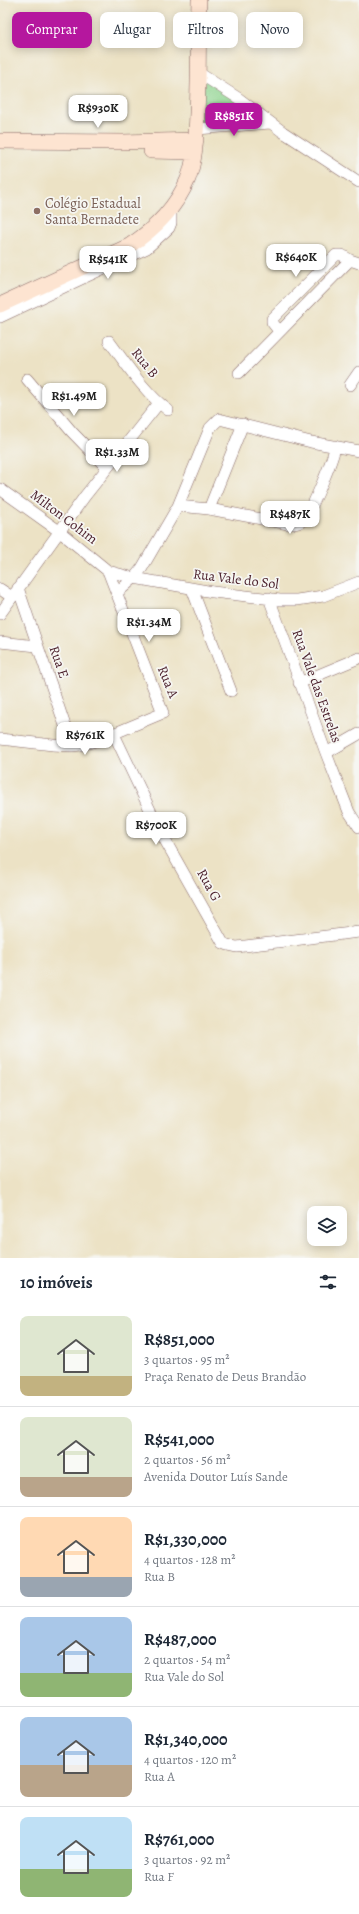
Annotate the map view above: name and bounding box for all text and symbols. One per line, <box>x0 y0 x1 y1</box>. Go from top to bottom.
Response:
chip: Comprar <box>12 12 92 48</box>
chip: Alugar <box>100 12 165 48</box>
chip: Filtros <box>173 12 238 48</box>
chip: Novo <box>246 12 303 48</box>
pin: R$930K <box>65 95 131 129</box>
text: R$930K <box>77 99 119 116</box>
pin: R$851K <box>201 103 267 137</box>
text: R$851K <box>214 107 254 124</box>
place label: Colégio Estadual Santa Bernadete <box>45 194 141 229</box>
marker: Colégio Estadual Santa Bernadete <box>32 206 42 216</box>
pin: R$640K <box>263 244 329 278</box>
pin: R$541K <box>75 246 141 280</box>
text: R$640K <box>275 248 317 265</box>
text: R$541K <box>88 250 128 267</box>
street label: Rua B <box>127 344 163 382</box>
pin: R$1.49M <box>37 383 111 417</box>
text: R$1.49M <box>51 387 97 404</box>
pin: R$1.33M <box>80 439 154 473</box>
text: R$1.33M <box>95 443 139 460</box>
street label: Milton Cohim <box>26 485 102 549</box>
pin: R$487K <box>257 501 323 535</box>
text: R$487K <box>270 505 310 522</box>
street label: Rua Vale do Sol <box>192 564 281 594</box>
pin: R$1.34M <box>112 609 186 643</box>
text: R$1.34M <box>126 613 172 630</box>
street label: Rua Vale das Estrelas <box>288 627 346 745</box>
street label: Rua E <box>45 643 73 681</box>
street label: Rua A <box>153 663 183 702</box>
pin: R$761K <box>52 722 118 756</box>
text: R$761K <box>65 726 105 743</box>
pin: R$700K <box>123 812 189 846</box>
text: R$700K <box>135 816 177 833</box>
street label: Rua G <box>192 865 226 905</box>
map controls <box>307 1206 347 1246</box>
button: layers <box>307 1206 347 1246</box>
text: 10 imóveis <box>20 1271 93 1294</box>
icon: filters <box>317 1271 339 1293</box>
text: R$851,000 <box>144 1328 215 1351</box>
icon: home <box>52 1332 100 1380</box>
text: 3 quartos · 95 m² <box>144 1351 230 1368</box>
text: Praça Renato de Deus Brandão <box>144 1368 306 1385</box>
text: R$541,000 <box>144 1428 214 1451</box>
icon: home <box>52 1433 100 1481</box>
text: 2 quartos · 56 m² <box>144 1451 231 1468</box>
text: Avenida Doutor Luís Sande <box>144 1468 288 1485</box>
text: R$1,330,000 <box>144 1528 227 1551</box>
icon: home <box>52 1533 100 1581</box>
text: 4 quartos · 128 m² <box>144 1551 236 1568</box>
text: Rua B <box>144 1568 175 1585</box>
text: R$487,000 <box>144 1628 216 1651</box>
icon: home <box>52 1633 100 1681</box>
text: 2 quartos · 54 m² <box>144 1651 230 1668</box>
text: Rua Vale do Sol <box>144 1668 224 1685</box>
text: R$1,340,000 <box>144 1728 228 1751</box>
icon: home <box>52 1733 100 1781</box>
text: 4 quartos · 120 m² <box>144 1751 236 1768</box>
text: Rua A <box>144 1768 175 1785</box>
text: R$761,000 <box>144 1828 214 1851</box>
icon: home <box>52 1833 100 1881</box>
text: 3 quartos · 92 m² <box>144 1851 230 1868</box>
text: Rua F <box>144 1868 174 1885</box>

